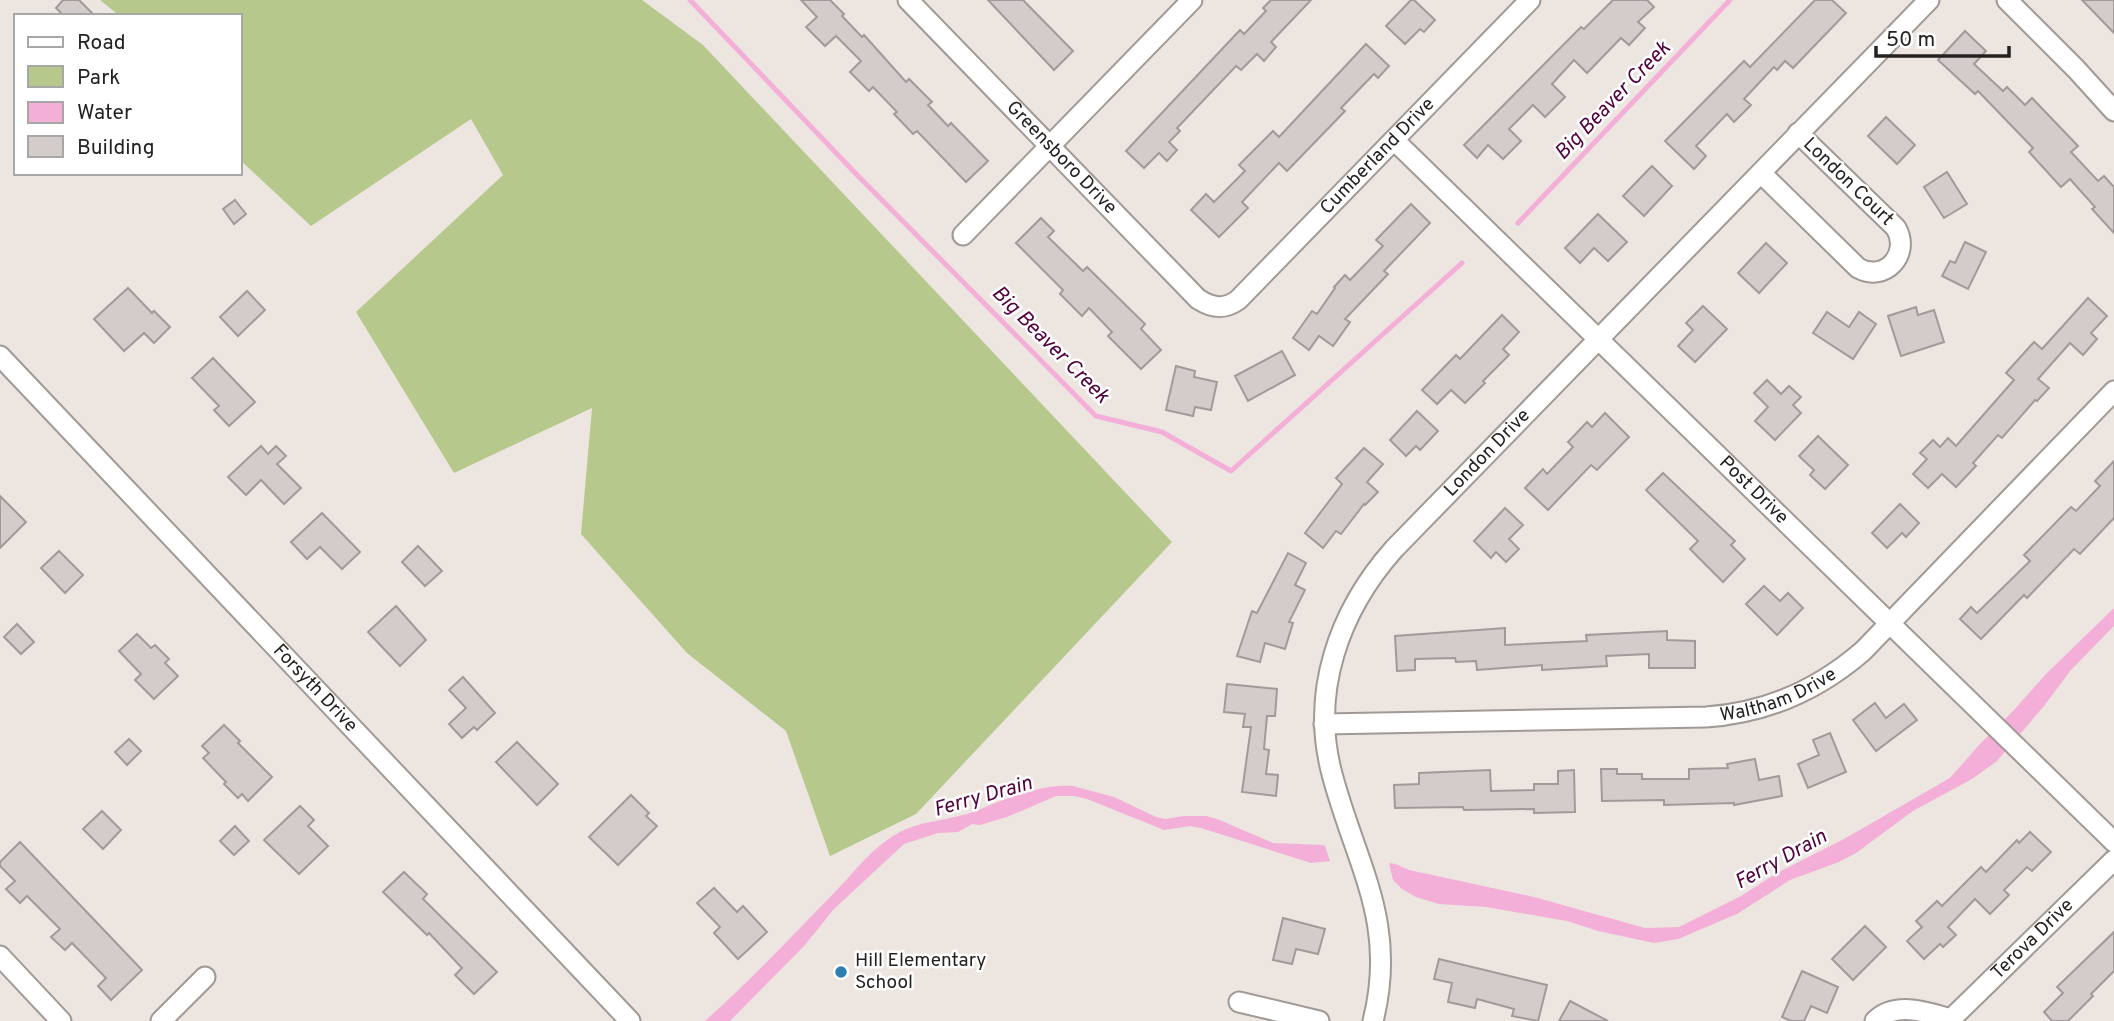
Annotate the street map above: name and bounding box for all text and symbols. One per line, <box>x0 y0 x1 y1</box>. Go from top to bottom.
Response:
legend <box>14 14 242 175</box>
scale bar <box>1876 14 2009 58</box>
text: 50 m <box>1886 27 1935 54</box>
text: Road <box>77 30 126 57</box>
water label: Big Beaver Creek <box>1549 35 1677 166</box>
text: Park <box>77 65 120 92</box>
street label: Cumberland Drive <box>1315 93 1440 220</box>
street label: Greensboro Drive <box>1001 96 1122 220</box>
text: Water <box>77 100 132 127</box>
street label: London Court <box>1798 133 1898 231</box>
text: Building <box>77 135 155 162</box>
water label: Big Beaver Creek <box>985 280 1115 410</box>
street label: London Drive <box>1439 404 1536 502</box>
street label: Post Drive <box>1714 451 1793 530</box>
street label: Forsyth Drive <box>267 639 362 738</box>
street label: Waltham Drive <box>1718 663 1841 728</box>
water label: Ferry Drain <box>931 770 1036 824</box>
water label: Ferry Drain <box>1730 823 1832 896</box>
street label: Terova Drive <box>1986 894 2079 985</box>
place label: Hill Elementary School <box>855 949 986 995</box>
marker: Hill Elementary School <box>833 964 849 980</box>

